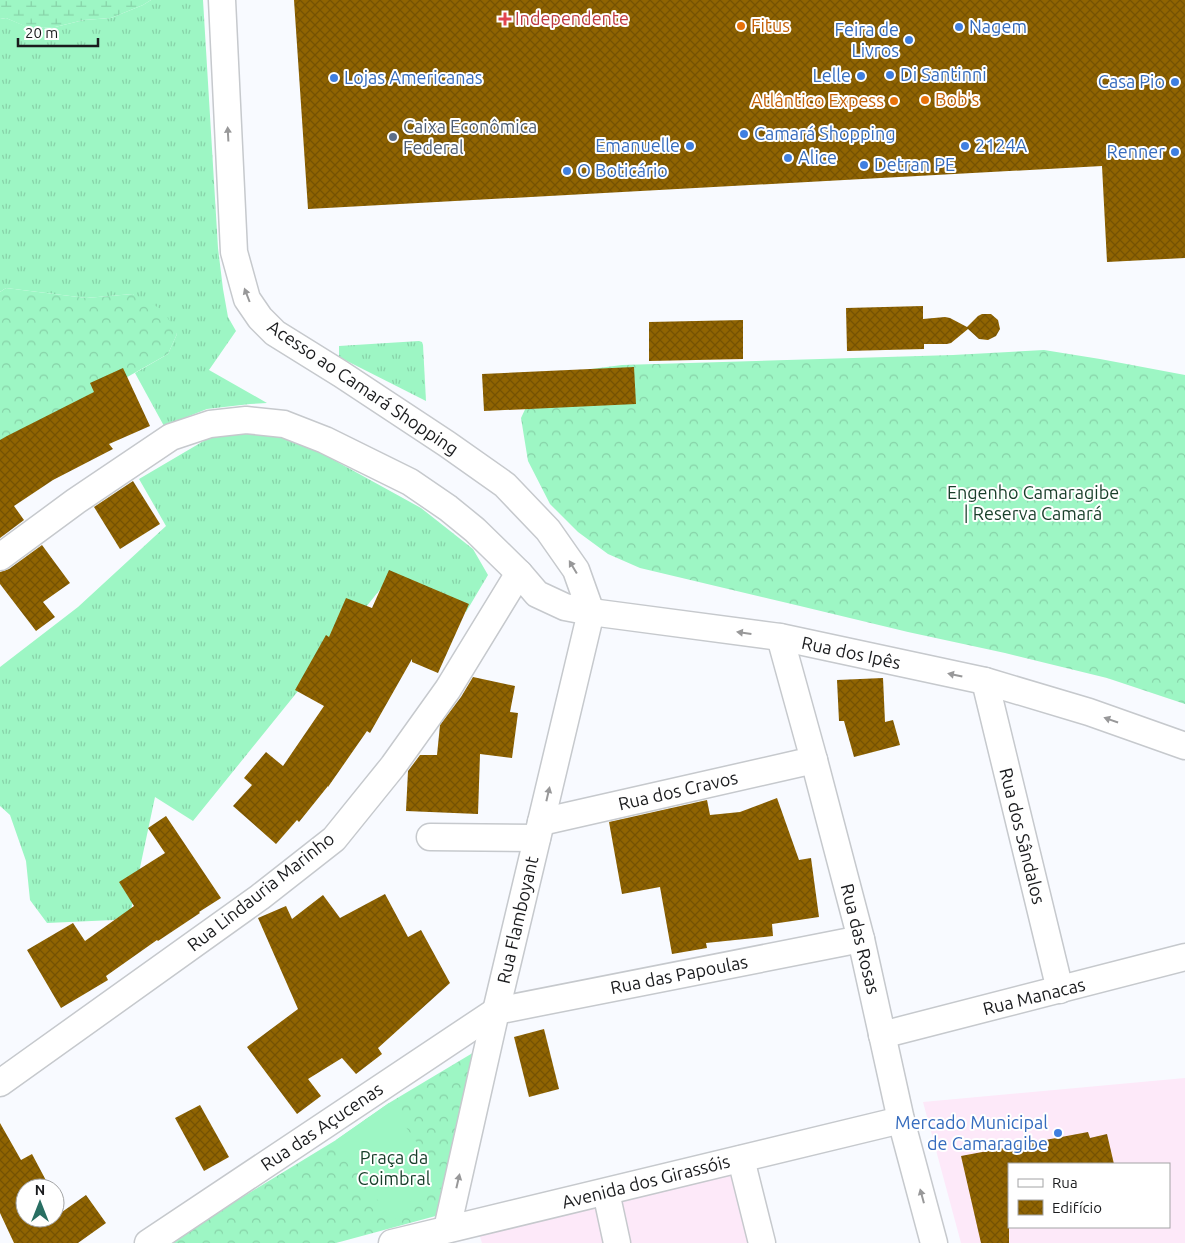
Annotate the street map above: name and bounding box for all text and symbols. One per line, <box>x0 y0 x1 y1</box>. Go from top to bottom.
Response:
place label: Independente <box>515 8 629 28</box>
marker: Independente <box>499 13 511 25</box>
scale bar <box>18 15 98 47</box>
place label: Fitus <box>751 15 790 35</box>
place label: Nagem <box>969 16 1027 36</box>
place label: Feira de Livros <box>835 19 899 60</box>
marker: Fitus <box>735 20 747 32</box>
marker: Nagem <box>953 21 965 33</box>
text: 20 m <box>25 24 58 41</box>
marker: Feira de Livros <box>903 34 915 46</box>
place label: Di Santinni <box>900 64 987 84</box>
place label: Lelle <box>813 65 851 85</box>
place label: Lojas Americanas <box>344 67 483 87</box>
marker: Di Santinni <box>884 69 896 81</box>
marker: Lelle <box>855 70 867 82</box>
place label: Casa Pio <box>1098 71 1165 91</box>
marker: Lojas Americanas <box>328 72 340 84</box>
marker: Casa Pio <box>1169 76 1181 88</box>
place label: Bob's <box>935 89 979 109</box>
place label: Atlântico Expess <box>751 90 884 110</box>
marker: Bob's <box>919 94 931 106</box>
marker: Atlântico Expess <box>888 95 900 107</box>
place label: Caixa Econômica Federal <box>403 116 537 157</box>
place label: Camará Shopping <box>754 123 896 143</box>
one-way arrow <box>224 126 232 142</box>
marker: Camará Shopping <box>738 128 750 140</box>
marker: Caixa Econômica Federal <box>387 131 399 143</box>
place label: Emanuelle <box>595 135 680 155</box>
place label: 2124A <box>975 135 1028 155</box>
marker: Emanuelle <box>684 140 696 152</box>
marker: 2124A <box>959 140 971 152</box>
place label: Renner <box>1107 141 1165 161</box>
marker: Renner <box>1169 146 1181 158</box>
place label: Alice <box>798 147 837 167</box>
marker: Alice <box>782 152 794 164</box>
place label: Detran PE <box>874 154 955 174</box>
marker: Detran PE <box>858 159 870 171</box>
place label: O Boticário <box>577 160 668 180</box>
marker: O Boticário <box>561 165 573 177</box>
one-way arrow <box>243 287 250 302</box>
street label: Acesso ao Camará Shopping <box>264 316 463 459</box>
park label: Engenho Camaragibe | Reserva Camará <box>947 482 1119 523</box>
one-way arrow <box>568 561 577 574</box>
one-way arrow <box>736 628 752 636</box>
street label: Rua dos Ipês <box>800 632 903 672</box>
one-way arrow <box>947 671 962 679</box>
one-way arrow <box>1103 715 1118 723</box>
street label: Rua dos Sândalos <box>996 766 1050 906</box>
street label: Rua dos Cravos <box>616 767 740 813</box>
one-way arrow <box>544 786 552 801</box>
street label: Rua Lindauria Marinho <box>183 828 338 955</box>
street label: Rua Flamboyant <box>493 854 541 985</box>
street label: Rua das Rosas <box>838 881 884 996</box>
street label: Rua das Papoulas <box>608 951 749 997</box>
street label: Rua Manacas <box>981 974 1087 1018</box>
street label: Rua das Açucenas <box>257 1078 386 1174</box>
place label: Mercado Municipal de Camaragibe <box>895 1112 1048 1153</box>
marker: Mercado Municipal de Camaragibe <box>1052 1127 1064 1139</box>
park label: Praça da Coimbral <box>358 1147 431 1188</box>
street label: Avenida dos Girassóis <box>560 1150 732 1212</box>
legend <box>1008 1163 1170 1228</box>
one-way arrow <box>454 1174 462 1189</box>
text: Rua <box>1052 1174 1078 1191</box>
north arrow <box>15 1178 65 1228</box>
text: N <box>35 1182 45 1198</box>
one-way arrow <box>918 1188 926 1203</box>
text: Edifício <box>1052 1199 1102 1216</box>

